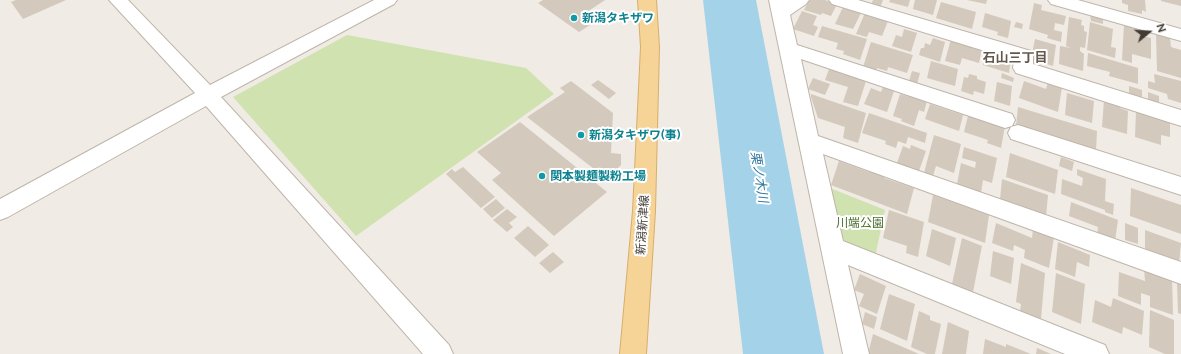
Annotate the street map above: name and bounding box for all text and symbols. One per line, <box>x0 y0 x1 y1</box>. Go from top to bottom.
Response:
place label: 新潟タキザワ <box>582 11 654 25</box>
north arrow <box>1129 12 1169 52</box>
marker: 新潟タキザワ <box>569 13 579 23</box>
text: N <box>1153 22 1168 34</box>
district label: 石山三丁目 <box>983 50 1047 66</box>
place label: 新潟タキザワ(事) <box>589 128 680 142</box>
marker: 新潟タキザワ(事) <box>576 130 586 140</box>
water label: 栗ノ木川 <box>747 150 771 204</box>
place label: 関本製麺製粉工場 <box>550 169 646 183</box>
marker: 関本製麺製粉工場 <box>537 171 547 181</box>
street label: 新潟新津線 <box>634 195 652 255</box>
park label: 川端公園 <box>836 216 884 230</box>

